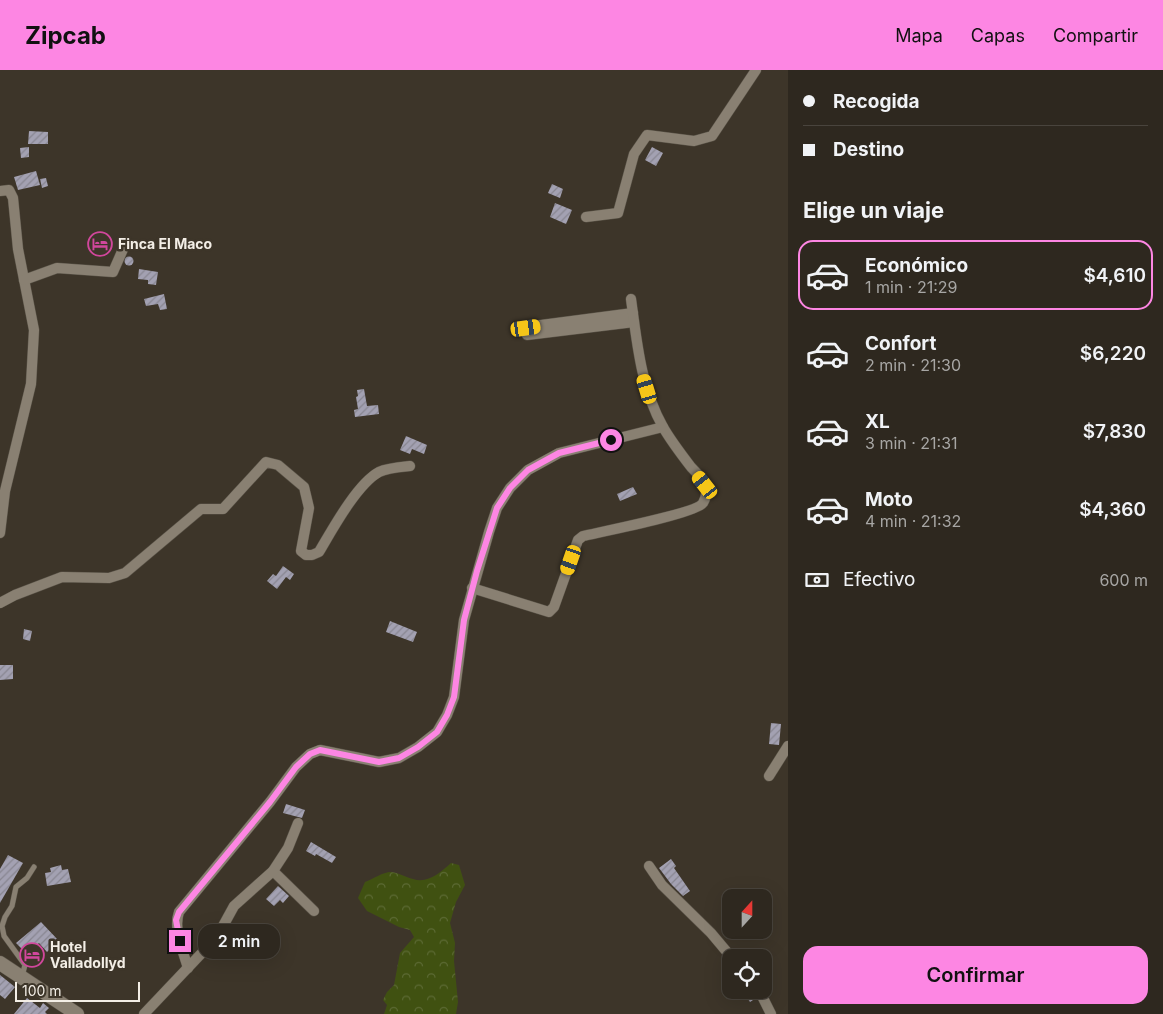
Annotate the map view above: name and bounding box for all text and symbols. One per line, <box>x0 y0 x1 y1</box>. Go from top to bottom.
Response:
text: Zipcab <box>25 21 106 50</box>
text: Mapa <box>895 25 943 46</box>
text: Capas <box>971 25 1025 46</box>
text: Compartir <box>1053 25 1138 46</box>
text: Recogida <box>833 90 920 113</box>
text: Destino <box>833 138 904 161</box>
text: Elige un viaje <box>803 197 944 223</box>
hotel icon: Finca El Maco <box>87 231 113 257</box>
place label: Finca El Maco <box>118 235 213 252</box>
icon: car <box>805 253 850 298</box>
text: Económico <box>865 254 968 277</box>
text: $4,610 <box>1083 264 1146 287</box>
text: 1 min · 21:29 <box>865 277 958 297</box>
car <box>510 318 541 338</box>
icon: car <box>805 331 850 376</box>
text: Confort <box>865 332 936 355</box>
text: $6,220 <box>1080 342 1146 365</box>
text: 2 min · 21:30 <box>865 355 961 375</box>
car <box>635 372 658 406</box>
icon: car <box>805 409 850 454</box>
text: XL <box>865 410 890 433</box>
text: $7,830 <box>1083 420 1146 443</box>
route start <box>600 429 622 451</box>
text: 3 min · 21:31 <box>865 433 958 453</box>
car <box>689 469 720 501</box>
icon: car <box>805 487 850 532</box>
text: Moto <box>865 488 913 511</box>
text: $4,360 <box>1079 498 1146 521</box>
text: 4 min · 21:32 <box>865 511 961 531</box>
car <box>559 543 582 577</box>
icon: cash <box>803 566 831 594</box>
text: Efectivo <box>843 568 915 591</box>
text: 600 m <box>1099 570 1148 590</box>
north arrow <box>722 889 772 939</box>
map controls <box>722 889 772 999</box>
callout: 2 min <box>198 924 280 958</box>
route end <box>169 930 191 952</box>
text: 2 min <box>218 931 260 951</box>
place label: Hotel Valladollyd <box>50 938 126 971</box>
hotel icon: Hotel Valladollyd <box>19 942 45 968</box>
button: Confirmar <box>803 946 1148 1004</box>
button: locate <box>722 949 772 999</box>
scale bar <box>15 979 140 1002</box>
text: 100 m <box>22 982 62 999</box>

